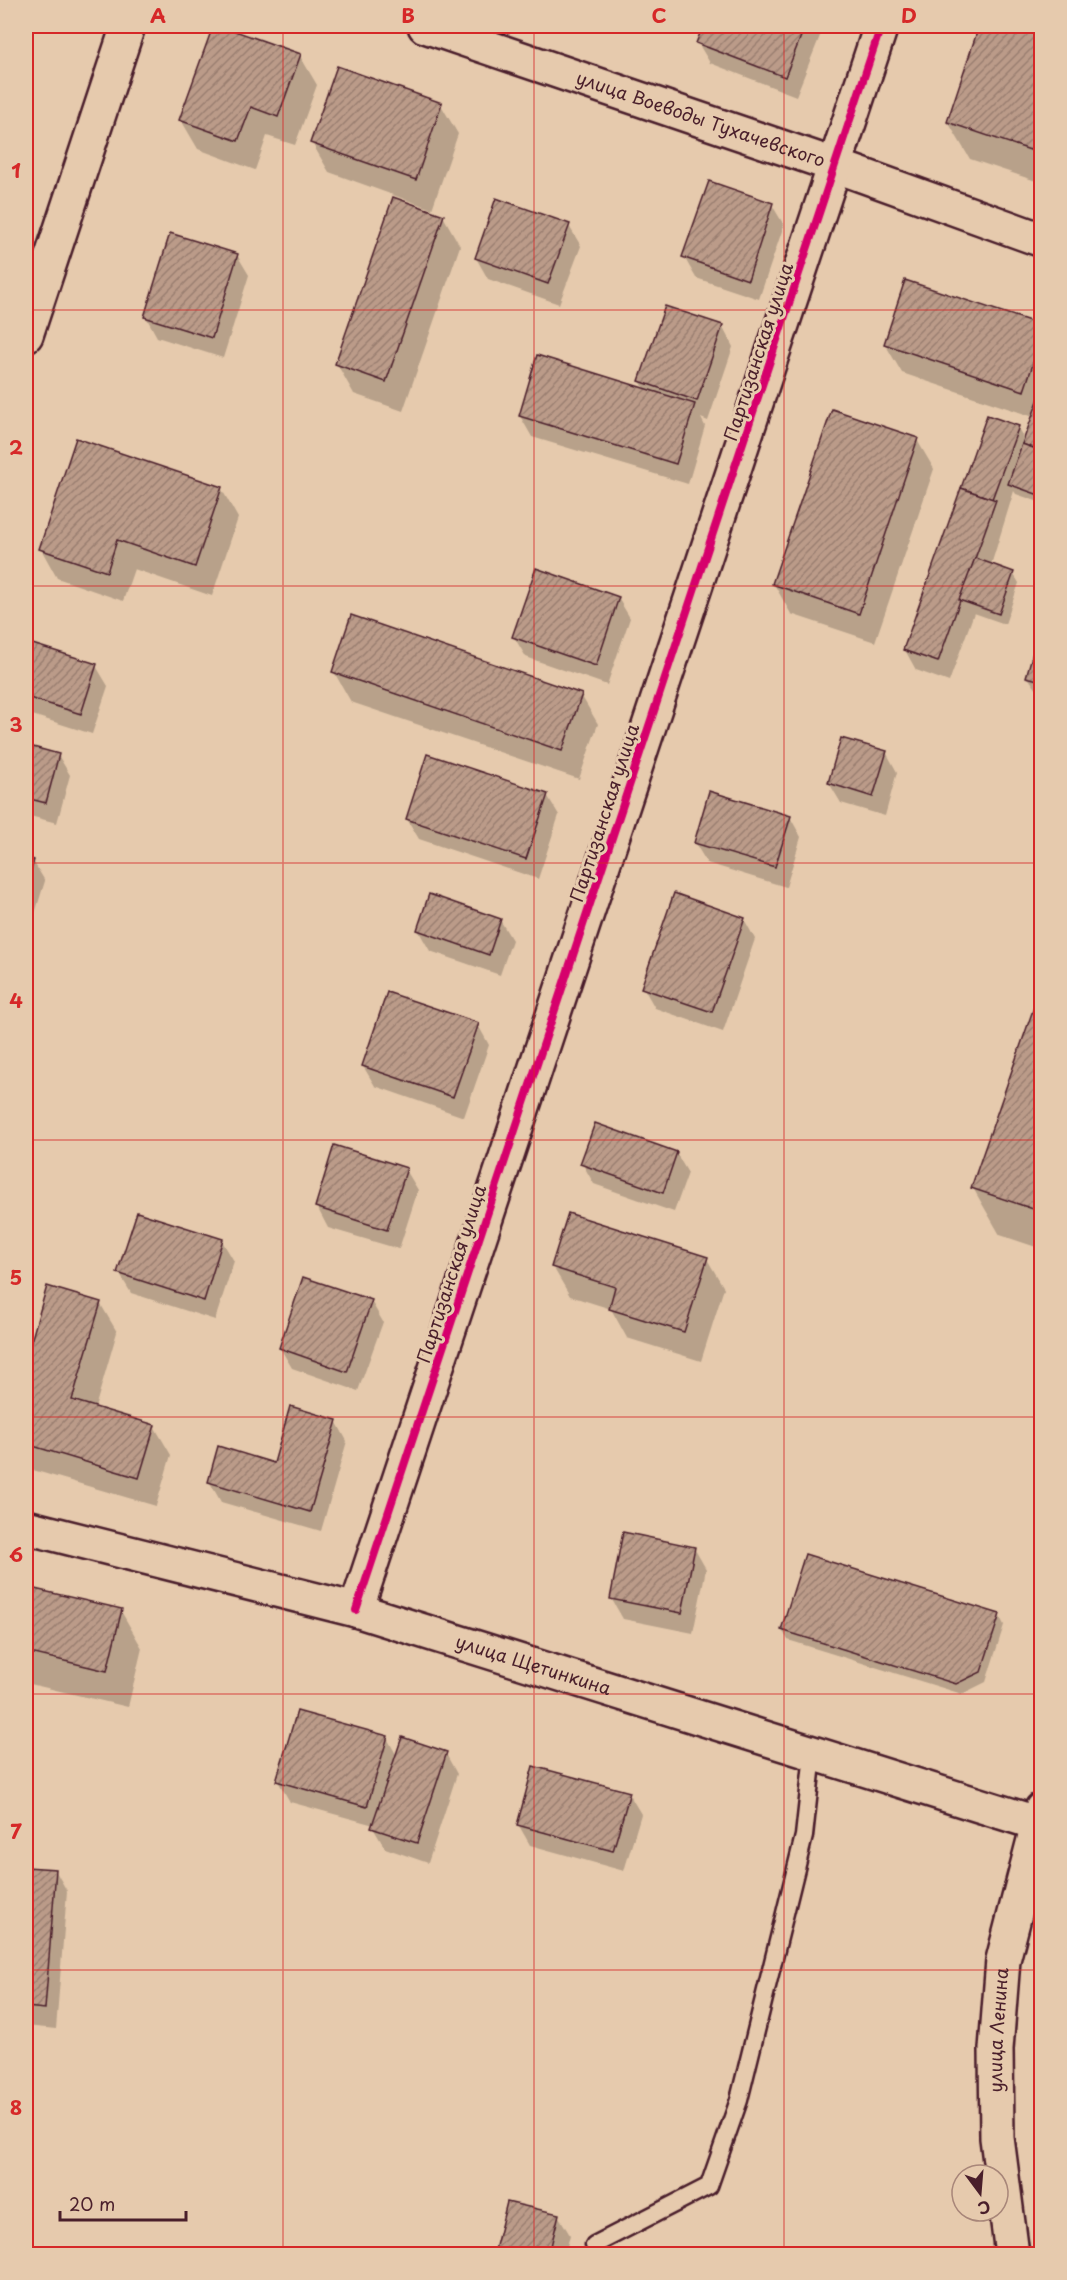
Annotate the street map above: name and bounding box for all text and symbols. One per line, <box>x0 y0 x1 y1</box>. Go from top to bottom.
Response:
text: A <box>150 0 166 30</box>
text: B <box>401 0 415 30</box>
text: C <box>651 0 667 30</box>
text: D <box>901 0 917 30</box>
street label: улица Воеводы Тухачевского <box>573 63 829 173</box>
text: 1 <box>11 155 21 185</box>
street label: Партизанская улица <box>716 258 799 444</box>
text: 2 <box>9 432 23 462</box>
text: 3 <box>9 709 23 739</box>
street label: Партизанская улица <box>562 719 645 905</box>
text: 4 <box>9 985 23 1015</box>
street label: Партизанская улица <box>409 1180 492 1366</box>
text: 5 <box>10 1262 22 1292</box>
text: 6 <box>9 1539 23 1569</box>
street label: улица Щетинкина <box>452 1627 616 1701</box>
text: 7 <box>10 1816 22 1846</box>
street label: улица Ленина <box>981 1966 1014 2093</box>
text: 8 <box>10 2092 22 2122</box>
north arrow <box>950 2163 1010 2223</box>
scale bar <box>60 2184 186 2222</box>
text: 20 m <box>69 2190 115 2217</box>
text: С <box>975 2195 994 2222</box>

